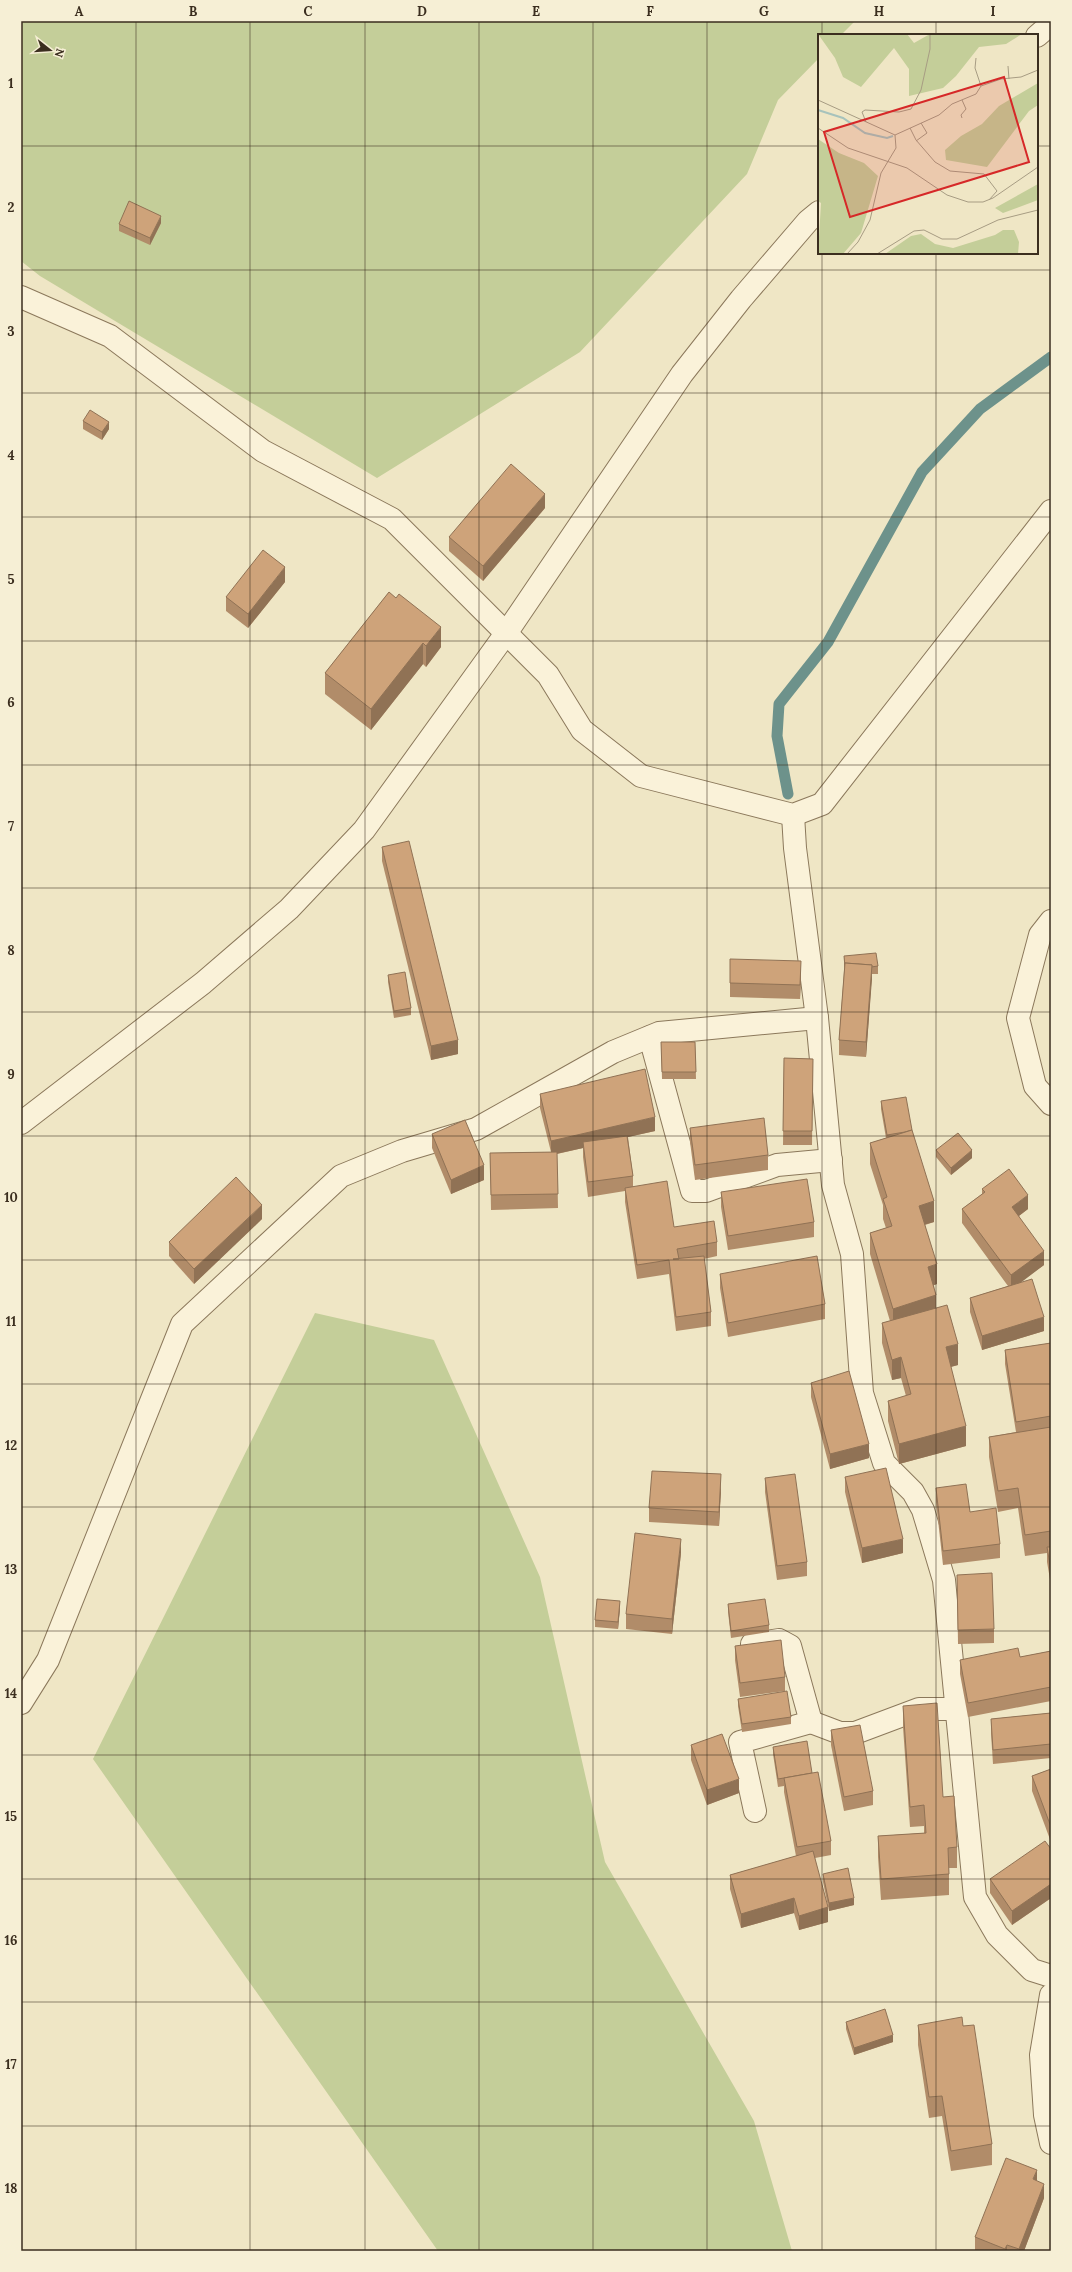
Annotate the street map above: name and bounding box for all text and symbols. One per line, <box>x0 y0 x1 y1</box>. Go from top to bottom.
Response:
text: A <box>75 3 84 20</box>
text: B <box>189 3 198 20</box>
text: C <box>304 3 313 20</box>
text: D <box>417 3 427 20</box>
text: E <box>532 3 540 20</box>
text: F <box>646 3 654 20</box>
text: G <box>759 3 769 20</box>
text: H <box>874 3 884 20</box>
text: I <box>990 3 996 20</box>
north arrow <box>30 30 70 70</box>
inset map <box>818 34 1038 254</box>
text: N <box>51 47 68 60</box>
text: 1 <box>8 75 14 92</box>
text: 2 <box>8 199 15 216</box>
text: 3 <box>7 323 15 340</box>
text: 4 <box>7 447 15 464</box>
text: 5 <box>7 571 15 588</box>
text: 6 <box>7 694 15 711</box>
text: 7 <box>8 818 14 835</box>
text: 8 <box>7 942 15 959</box>
text: 9 <box>7 1066 15 1083</box>
text: 10 <box>4 1189 18 1206</box>
text: 11 <box>6 1313 16 1330</box>
text: 12 <box>5 1437 17 1454</box>
text: 13 <box>5 1561 17 1578</box>
text: 14 <box>5 1685 17 1702</box>
text: 15 <box>5 1808 17 1825</box>
text: 16 <box>5 1932 17 1949</box>
text: 17 <box>5 2056 17 2073</box>
text: 18 <box>5 2180 17 2197</box>

